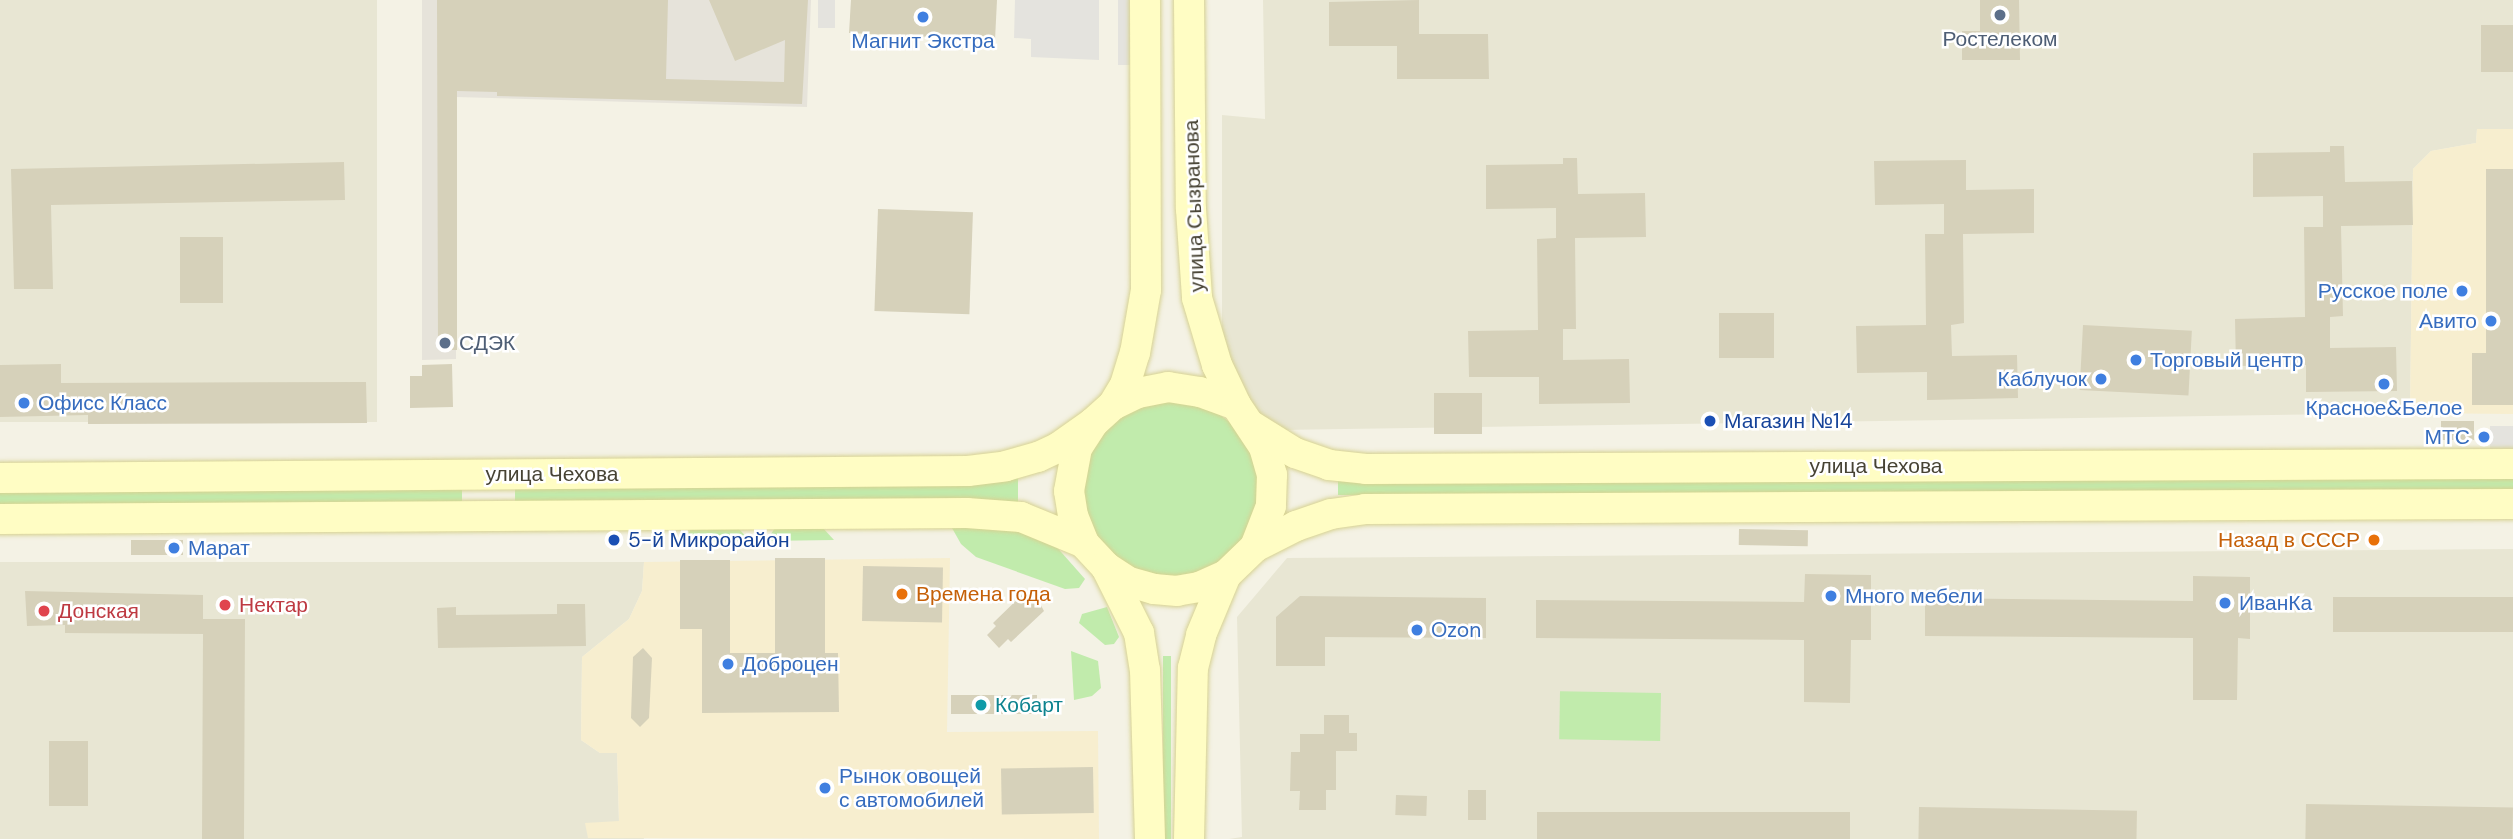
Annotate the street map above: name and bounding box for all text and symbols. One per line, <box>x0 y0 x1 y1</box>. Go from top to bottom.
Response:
marker: Ростелеком <box>1992 7 2008 23</box>
marker: Магнит Экстра <box>915 9 931 25</box>
place label: Ростелеком <box>1942 26 2058 52</box>
place label: Магнит Экстра <box>851 28 995 54</box>
street label: улица Сызранова <box>1178 119 1210 293</box>
place label: Русское поле <box>2318 278 2448 304</box>
marker: Русское поле <box>2454 283 2470 299</box>
place label: Авито <box>2419 308 2477 334</box>
marker: Авито <box>2483 313 2499 329</box>
place label: СДЭК <box>459 330 515 356</box>
marker: СДЭК <box>437 335 453 351</box>
place label: Торговый центр <box>2150 347 2303 373</box>
marker: Торговый центр <box>2128 352 2144 368</box>
place label: Каблучок <box>1997 366 2087 392</box>
marker: Каблучок <box>2093 371 2109 387</box>
marker: Красное&Белое <box>2376 376 2392 392</box>
place label: Офисс Класс <box>38 390 167 416</box>
marker: Офисс Класс <box>16 395 32 411</box>
place label: Красное&Белое <box>2305 395 2463 421</box>
place label: Магазин №14 <box>1724 408 1852 434</box>
marker: Магазин №14 <box>1702 413 1718 429</box>
place label: МТС <box>2425 424 2470 450</box>
marker: МТС <box>2476 429 2492 445</box>
street label: улица Чехова <box>1809 453 1943 479</box>
street label: улица Чехова <box>485 461 619 487</box>
place label: 5-й Микрорайон <box>628 527 790 553</box>
place label: Назад в СССР <box>2218 527 2360 553</box>
marker: 5-й Микрорайон <box>606 532 622 548</box>
marker: Назад в СССР <box>2366 532 2382 548</box>
place label: Марат <box>188 535 250 561</box>
marker: Марат <box>166 540 182 556</box>
place label: Времена года <box>916 581 1051 607</box>
place label: Много мебели <box>1845 583 1983 609</box>
marker: Времена года <box>894 586 910 602</box>
marker: Много мебели <box>1823 588 1839 604</box>
place label: ИванКа <box>2239 590 2312 616</box>
place label: Нектар <box>239 592 308 618</box>
marker: ИванКа <box>2217 595 2233 611</box>
marker: Нектар <box>217 597 233 613</box>
place label: Донская <box>58 598 139 624</box>
marker: Донская <box>36 603 52 619</box>
place label: Ozon <box>1431 617 1481 643</box>
marker: Ozon <box>1409 622 1425 638</box>
place label: Доброцен <box>742 651 839 677</box>
marker: Доброцен <box>720 656 736 672</box>
place label: Кобарт <box>995 692 1063 718</box>
marker: Кобарт <box>973 697 989 713</box>
place label: Рынок овощей с автомобилей <box>839 763 984 813</box>
marker: Рынок овощей с автомобилей <box>817 780 833 796</box>

